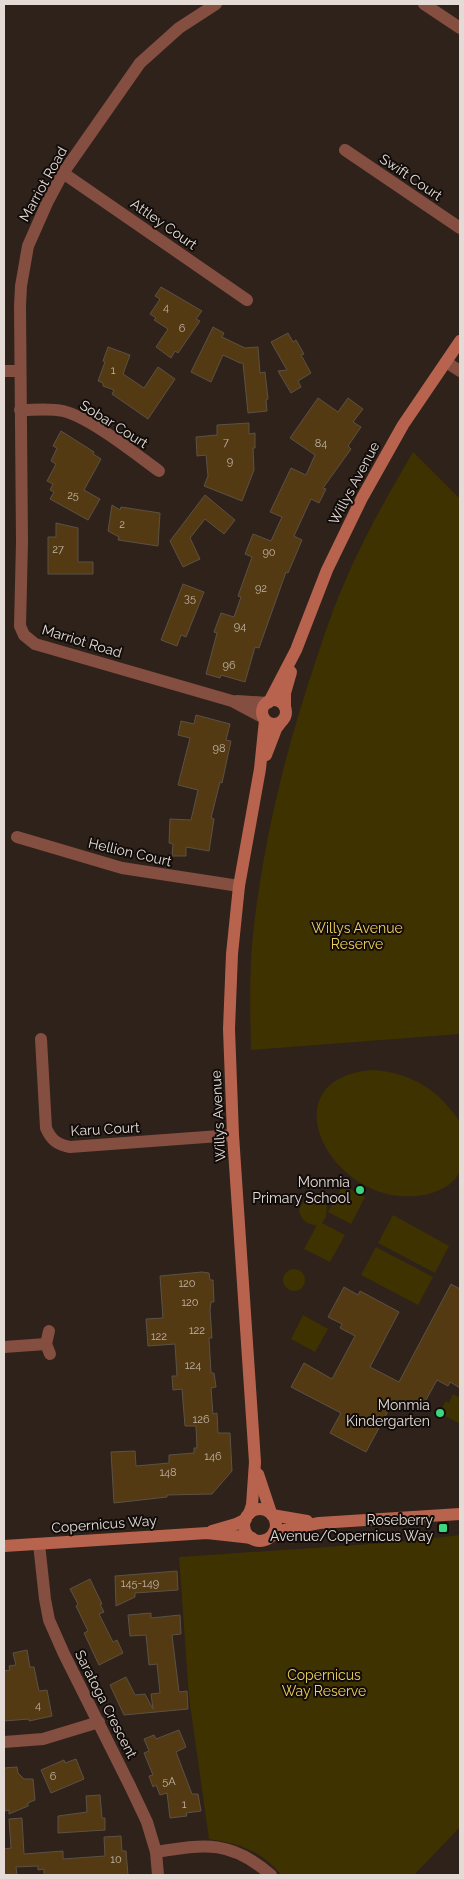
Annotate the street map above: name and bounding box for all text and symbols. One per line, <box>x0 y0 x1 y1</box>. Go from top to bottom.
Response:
street label: Marriot Road <box>16 144 70 224</box>
street label: Swift Court <box>377 150 445 204</box>
street label: Attley Court <box>128 195 200 253</box>
house number: 4 <box>163 301 169 314</box>
house number: 6 <box>179 322 186 335</box>
house number: 1 <box>111 364 116 377</box>
street label: Sobar Court <box>77 397 151 451</box>
house number: 7 <box>223 436 229 449</box>
house number: 84 <box>315 437 327 450</box>
street label: Willys Avenue <box>325 439 383 527</box>
house number: 9 <box>227 455 233 468</box>
house number: 25 <box>67 489 79 502</box>
house number: 2 <box>119 518 125 531</box>
house number: 27 <box>52 543 64 556</box>
house number: 90 <box>262 546 276 559</box>
house number: 92 <box>255 582 267 595</box>
house number: 35 <box>184 592 196 605</box>
house number: 94 <box>234 620 246 633</box>
street label: Marriot Road <box>40 621 124 661</box>
house number: 96 <box>222 659 236 672</box>
house number: 98 <box>213 742 225 755</box>
street label: Hellion Court <box>87 835 174 869</box>
park label: Willys Avenue Reserve <box>311 920 403 952</box>
street label: Willys Avenue <box>208 1070 228 1162</box>
street label: Karu Court <box>70 1119 140 1139</box>
place label: Monmia Primary School <box>252 1174 350 1206</box>
marker: Monmia Primary School <box>354 1184 366 1196</box>
house number: 120 <box>178 1277 196 1290</box>
house number: 120 <box>181 1296 199 1309</box>
house number: 122 <box>189 1324 205 1337</box>
house number: 122 <box>151 1330 167 1343</box>
house number: 124 <box>185 1359 201 1372</box>
place label: Monmia Kindergarten <box>346 1397 430 1429</box>
marker: Monmia Kindergarten <box>434 1407 446 1419</box>
house number: 126 <box>192 1413 210 1426</box>
house number: 146 <box>204 1450 222 1463</box>
house number: 148 <box>159 1466 177 1479</box>
street label: Copernicus Way <box>51 1512 158 1536</box>
place label: Roseberry Avenue/Copernicus Way <box>270 1512 433 1544</box>
marker: Roseberry Avenue/Copernicus Way <box>437 1522 449 1534</box>
house number: 145-149 <box>121 1577 159 1590</box>
street label: Saratoga Crescent <box>72 1647 140 1761</box>
park label: Copernicus Way Reserve <box>282 1667 366 1699</box>
house number: 4 <box>35 1699 41 1712</box>
house number: 6 <box>50 1770 57 1783</box>
house number: 5A <box>162 1775 176 1788</box>
house number: 1 <box>182 1798 187 1811</box>
house number: 10 <box>110 1853 122 1866</box>

